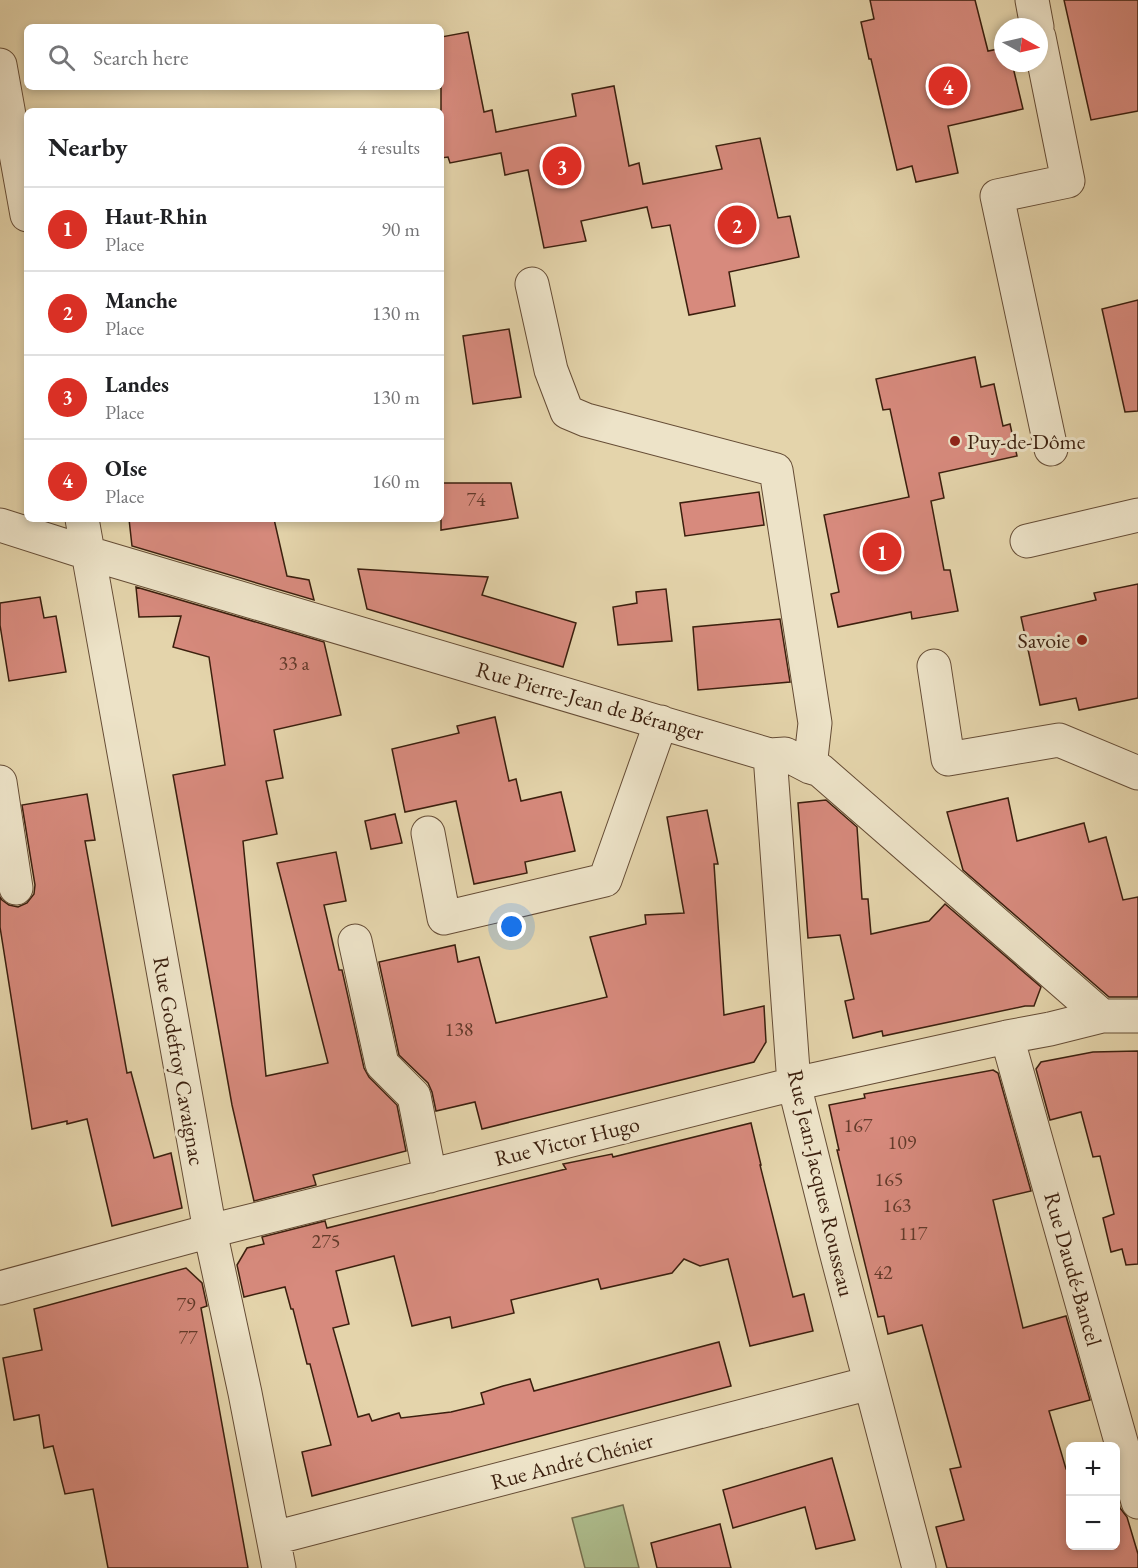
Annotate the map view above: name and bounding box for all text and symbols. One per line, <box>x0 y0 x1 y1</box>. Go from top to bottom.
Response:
north arrow <box>994 18 1048 72</box>
search box <box>24 24 444 90</box>
icon: search <box>45 41 78 74</box>
text: Search here <box>93 43 188 72</box>
pin: 4 <box>928 64 968 109</box>
text: Nearby <box>48 130 128 164</box>
text: 4 results <box>357 134 420 160</box>
pin: 3 <box>542 144 582 188</box>
text: Haut-Rhin <box>105 202 208 231</box>
pin: 2 <box>718 202 756 248</box>
text: 1 <box>62 216 73 242</box>
text: 90 m <box>381 216 420 242</box>
text: Place <box>105 231 144 257</box>
text: Manche <box>105 286 177 315</box>
text: 2 <box>62 300 73 326</box>
text: 130 m <box>372 300 420 326</box>
text: Place <box>105 315 144 341</box>
text: Landes <box>105 370 169 399</box>
text: 3 <box>62 384 73 410</box>
text: 130 m <box>372 384 420 410</box>
text: Place <box>105 399 144 425</box>
place label: Puy-de-Dôme <box>967 427 1086 456</box>
marker: Puy-de-Dôme <box>948 434 962 448</box>
text: OIse <box>105 454 147 483</box>
text: 4 <box>62 468 73 494</box>
text: 160 m <box>372 468 420 494</box>
text: Place <box>105 483 144 509</box>
house number: 74 <box>466 486 486 512</box>
pin: 1 <box>862 530 902 574</box>
place label: Savoie <box>1017 626 1070 655</box>
marker: Savoie <box>1075 633 1089 647</box>
house number: 33 a <box>278 650 310 676</box>
street label: Rue Pierre-Jean de Béranger <box>473 655 708 748</box>
your location <box>497 912 526 941</box>
street label: Rue Godefroy Cavaignac <box>146 954 212 1168</box>
house number: 138 <box>445 1016 473 1042</box>
street label: Rue Jean-Jacques Rousseau <box>781 1067 861 1300</box>
street label: Rue Victor Hugo <box>492 1109 643 1173</box>
house number: 167 <box>844 1112 873 1138</box>
house number: 109 <box>888 1129 917 1155</box>
house number: 165 <box>875 1166 903 1192</box>
street label: Rue Daudé-Bancel <box>1037 1189 1109 1349</box>
house number: 163 <box>883 1192 911 1218</box>
house number: 117 <box>899 1220 928 1246</box>
house number: 275 <box>312 1228 340 1254</box>
house number: 42 <box>873 1259 893 1285</box>
house number: 79 <box>176 1291 196 1317</box>
house number: 77 <box>178 1324 198 1350</box>
street label: Rue André Chénier <box>488 1425 657 1497</box>
map controls <box>1066 1442 1120 1550</box>
button: + <box>1066 1442 1120 1496</box>
button: − <box>1066 1496 1120 1550</box>

